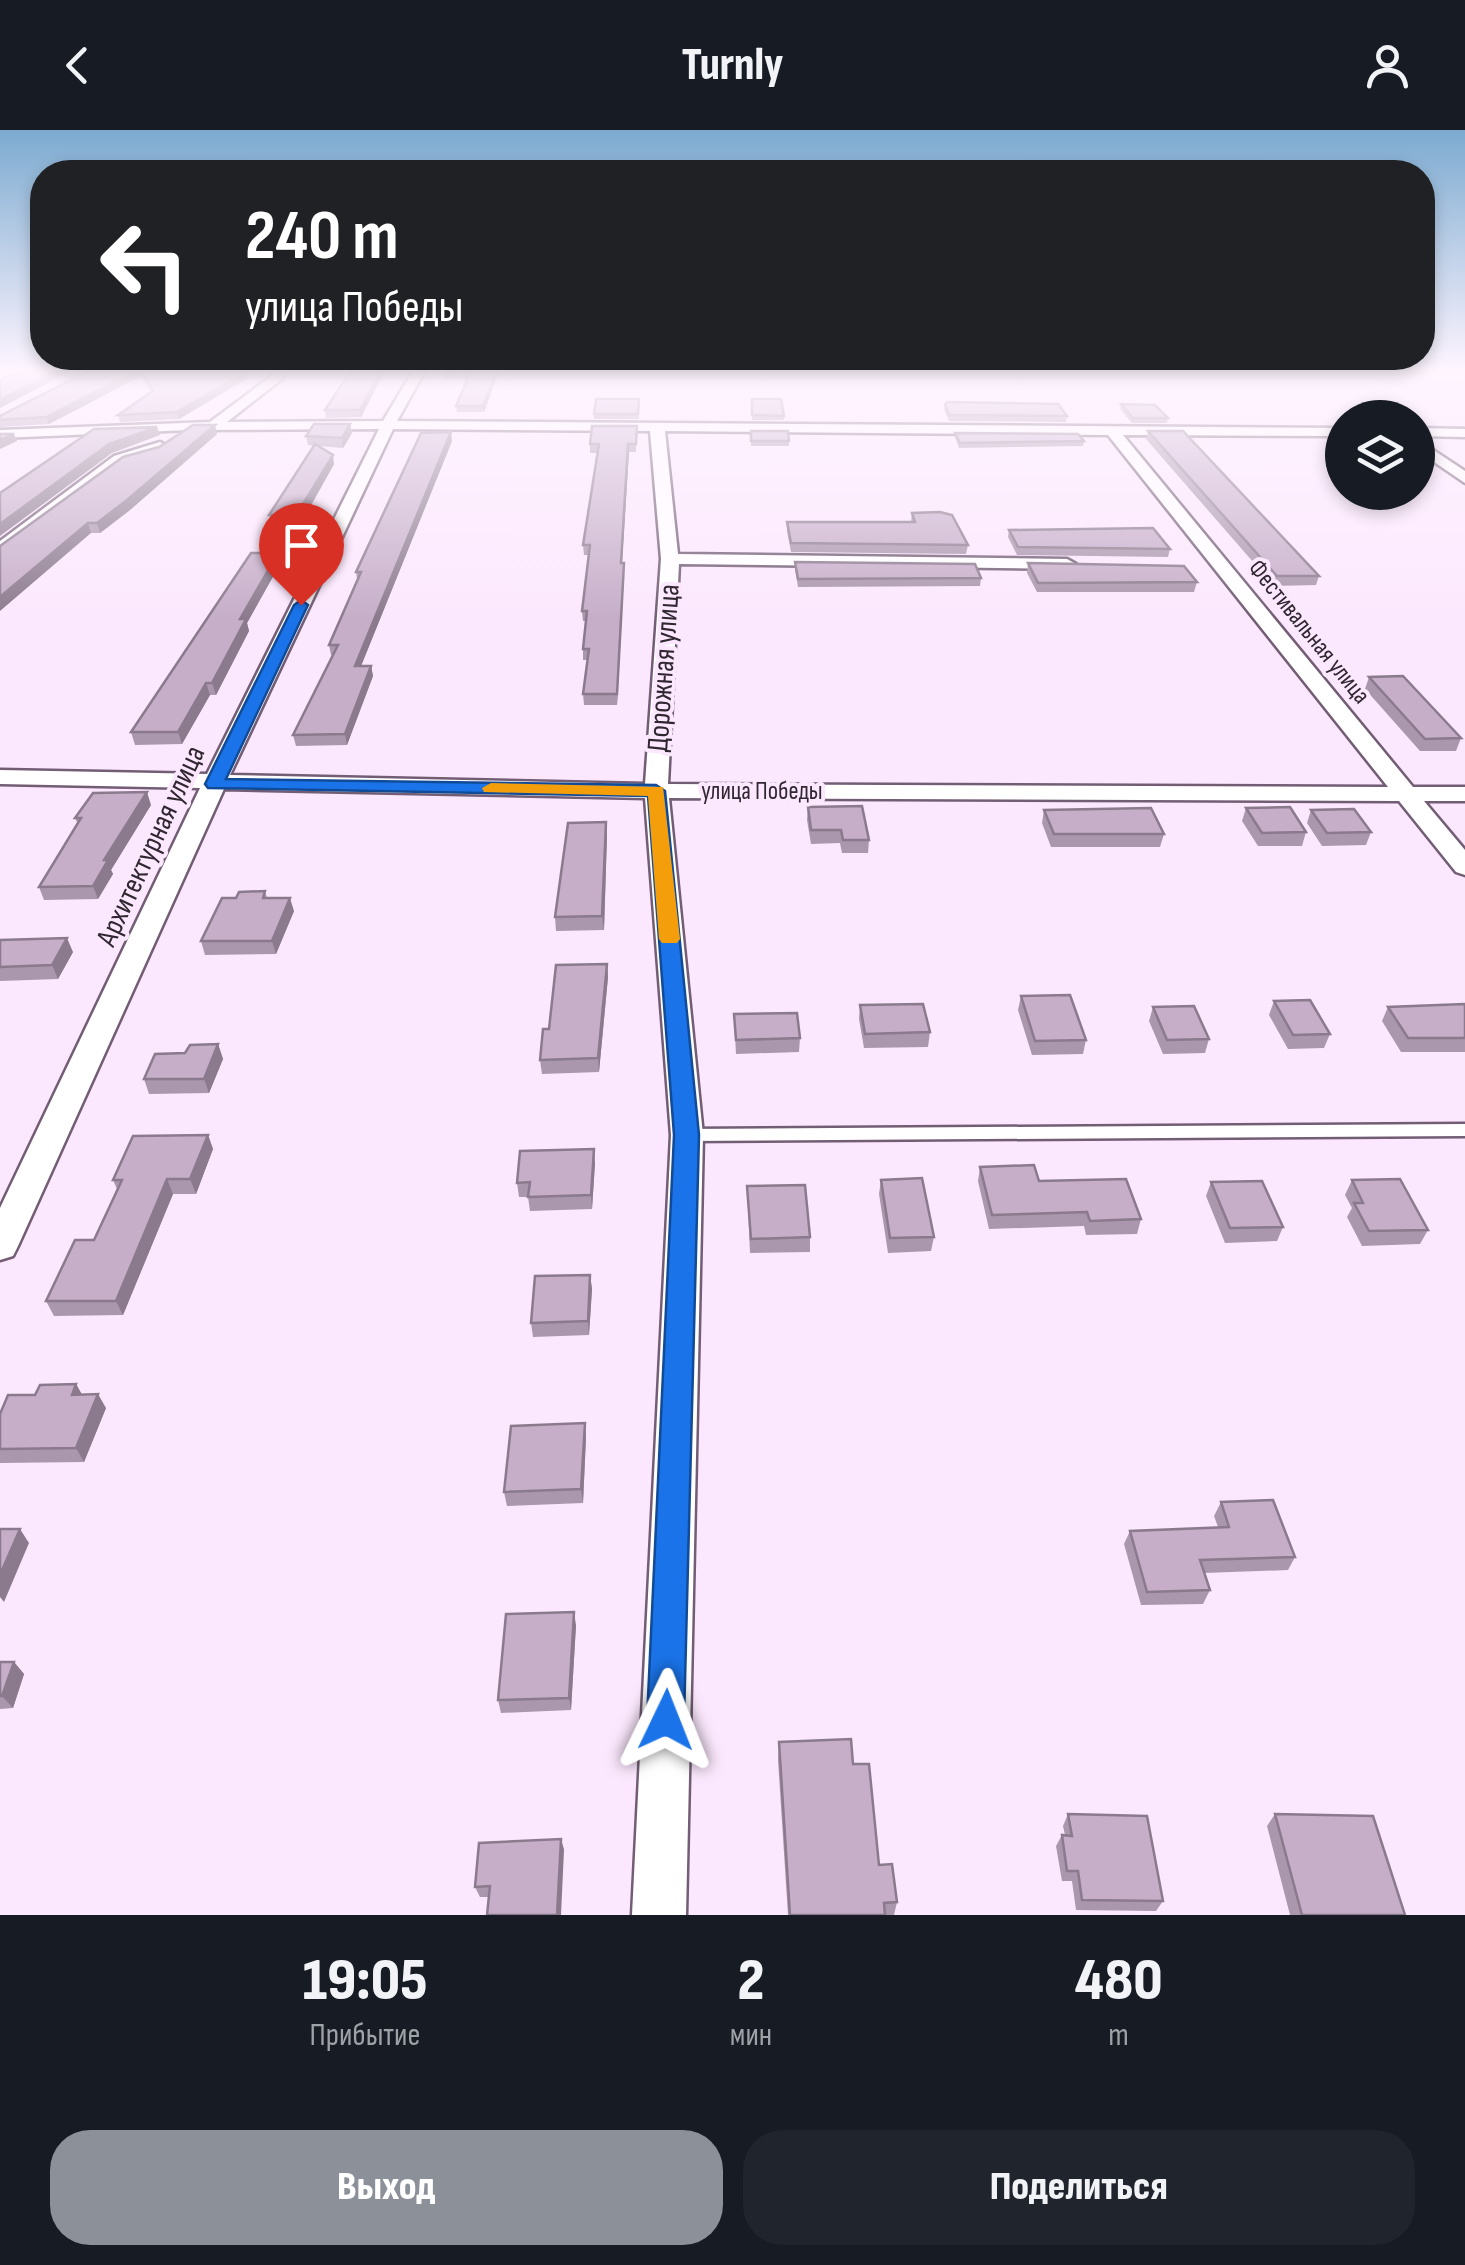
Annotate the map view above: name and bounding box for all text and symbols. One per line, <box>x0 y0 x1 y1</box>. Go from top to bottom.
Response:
icon: back <box>50 38 105 93</box>
text: Turnly <box>682 38 783 93</box>
icon: person <box>1360 38 1415 93</box>
text: 240 m <box>245 195 399 279</box>
icon: left <box>80 200 210 330</box>
text: улица Победы <box>245 280 463 335</box>
map controls <box>1325 400 1435 510</box>
button: layers <box>1325 400 1435 510</box>
pin <box>259 503 344 606</box>
icon: arrive <box>274 518 329 573</box>
street label: Фестивальная улица <box>1241 554 1377 710</box>
street label: Дорожная улица <box>640 583 688 753</box>
street label: Архитектурная улица <box>88 740 213 953</box>
street label: улица Победы <box>701 776 823 807</box>
position arrow <box>614 1668 718 1772</box>
text: 19:05 <box>302 1945 427 2017</box>
text: 2 <box>738 1945 765 2017</box>
text: 480 <box>1075 1945 1163 2017</box>
text: Прибытие <box>309 2016 420 2055</box>
text: мин <box>730 2016 772 2055</box>
text: m <box>1108 2016 1129 2055</box>
button: Выход <box>50 2130 723 2245</box>
button: Поделиться <box>743 2130 1415 2245</box>

